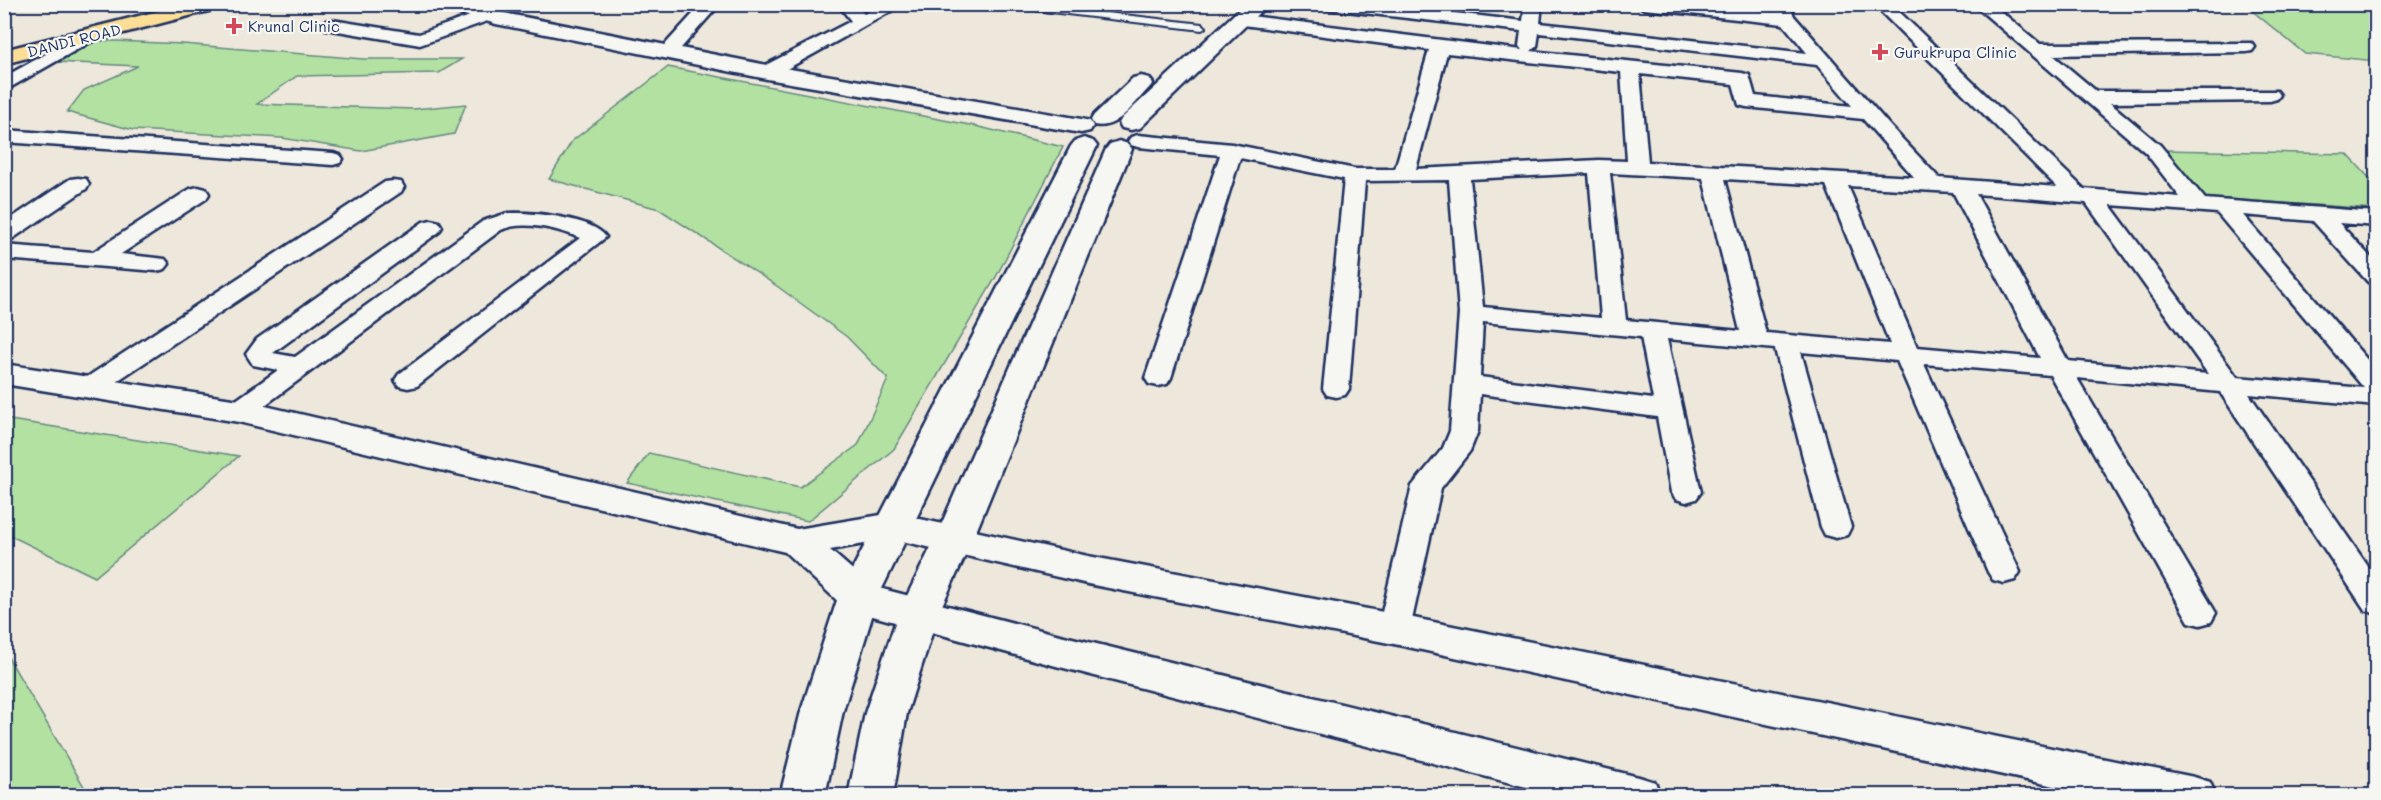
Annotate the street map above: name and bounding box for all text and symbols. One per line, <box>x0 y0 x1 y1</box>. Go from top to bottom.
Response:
place label: Krunal Clinic <box>248 16 340 36</box>
marker: Krunal Clinic <box>225 17 243 35</box>
street label: DANDI ROAD <box>25 19 123 61</box>
place label: Gurukrupa Clinic <box>1894 42 2017 62</box>
marker: Gurukrupa Clinic <box>1871 43 1889 61</box>

